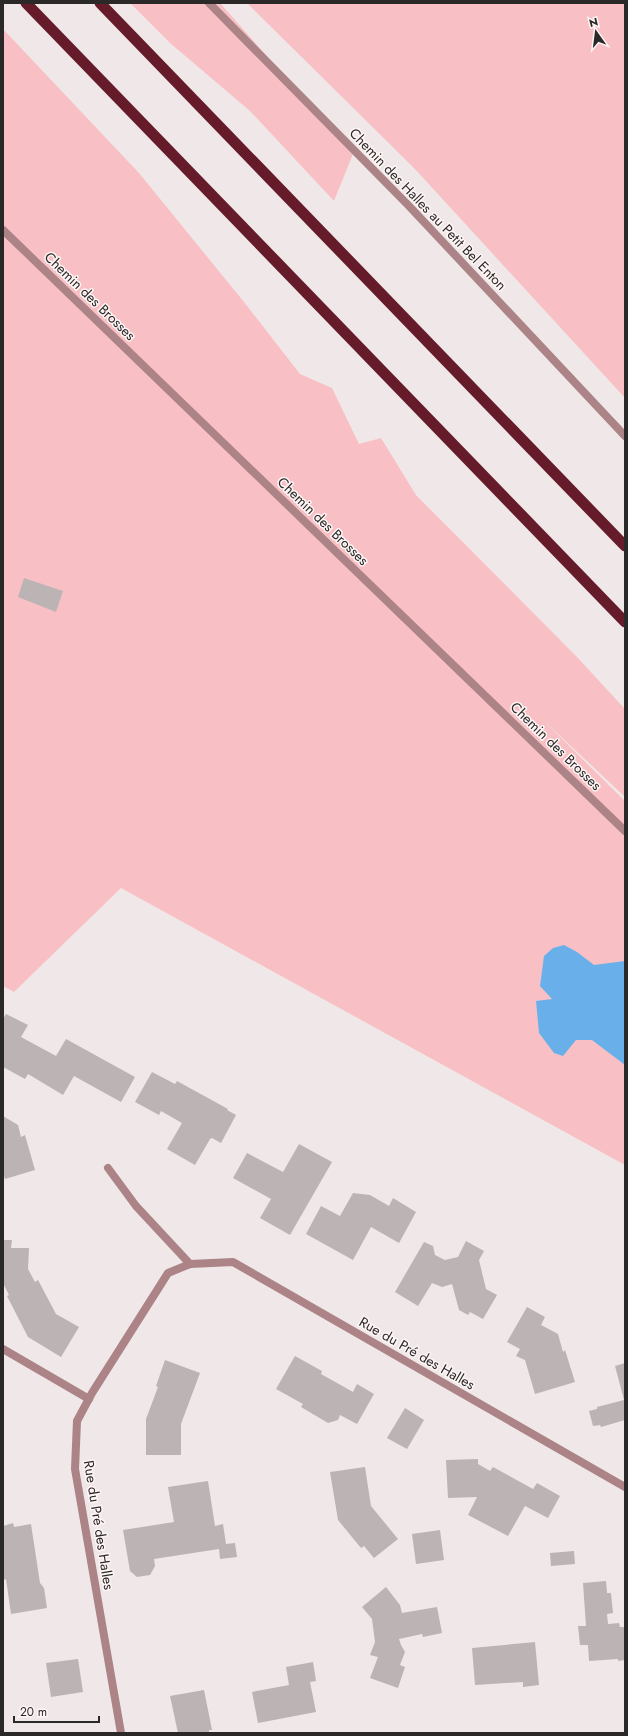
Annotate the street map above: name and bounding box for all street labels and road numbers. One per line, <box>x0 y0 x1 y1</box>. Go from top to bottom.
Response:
street label: Chemin des Halles au Petit Bel Enton <box>345 123 511 295</box>
street label: Chemin des Brosses <box>40 247 140 345</box>
street label: Chemin des Brosses <box>273 472 373 570</box>
street label: Chemin des Brosses <box>506 697 606 795</box>
street label: Rue du Pré des Halles <box>355 1312 479 1394</box>
street label: Rue du Pré des Halles <box>79 1459 119 1591</box>

